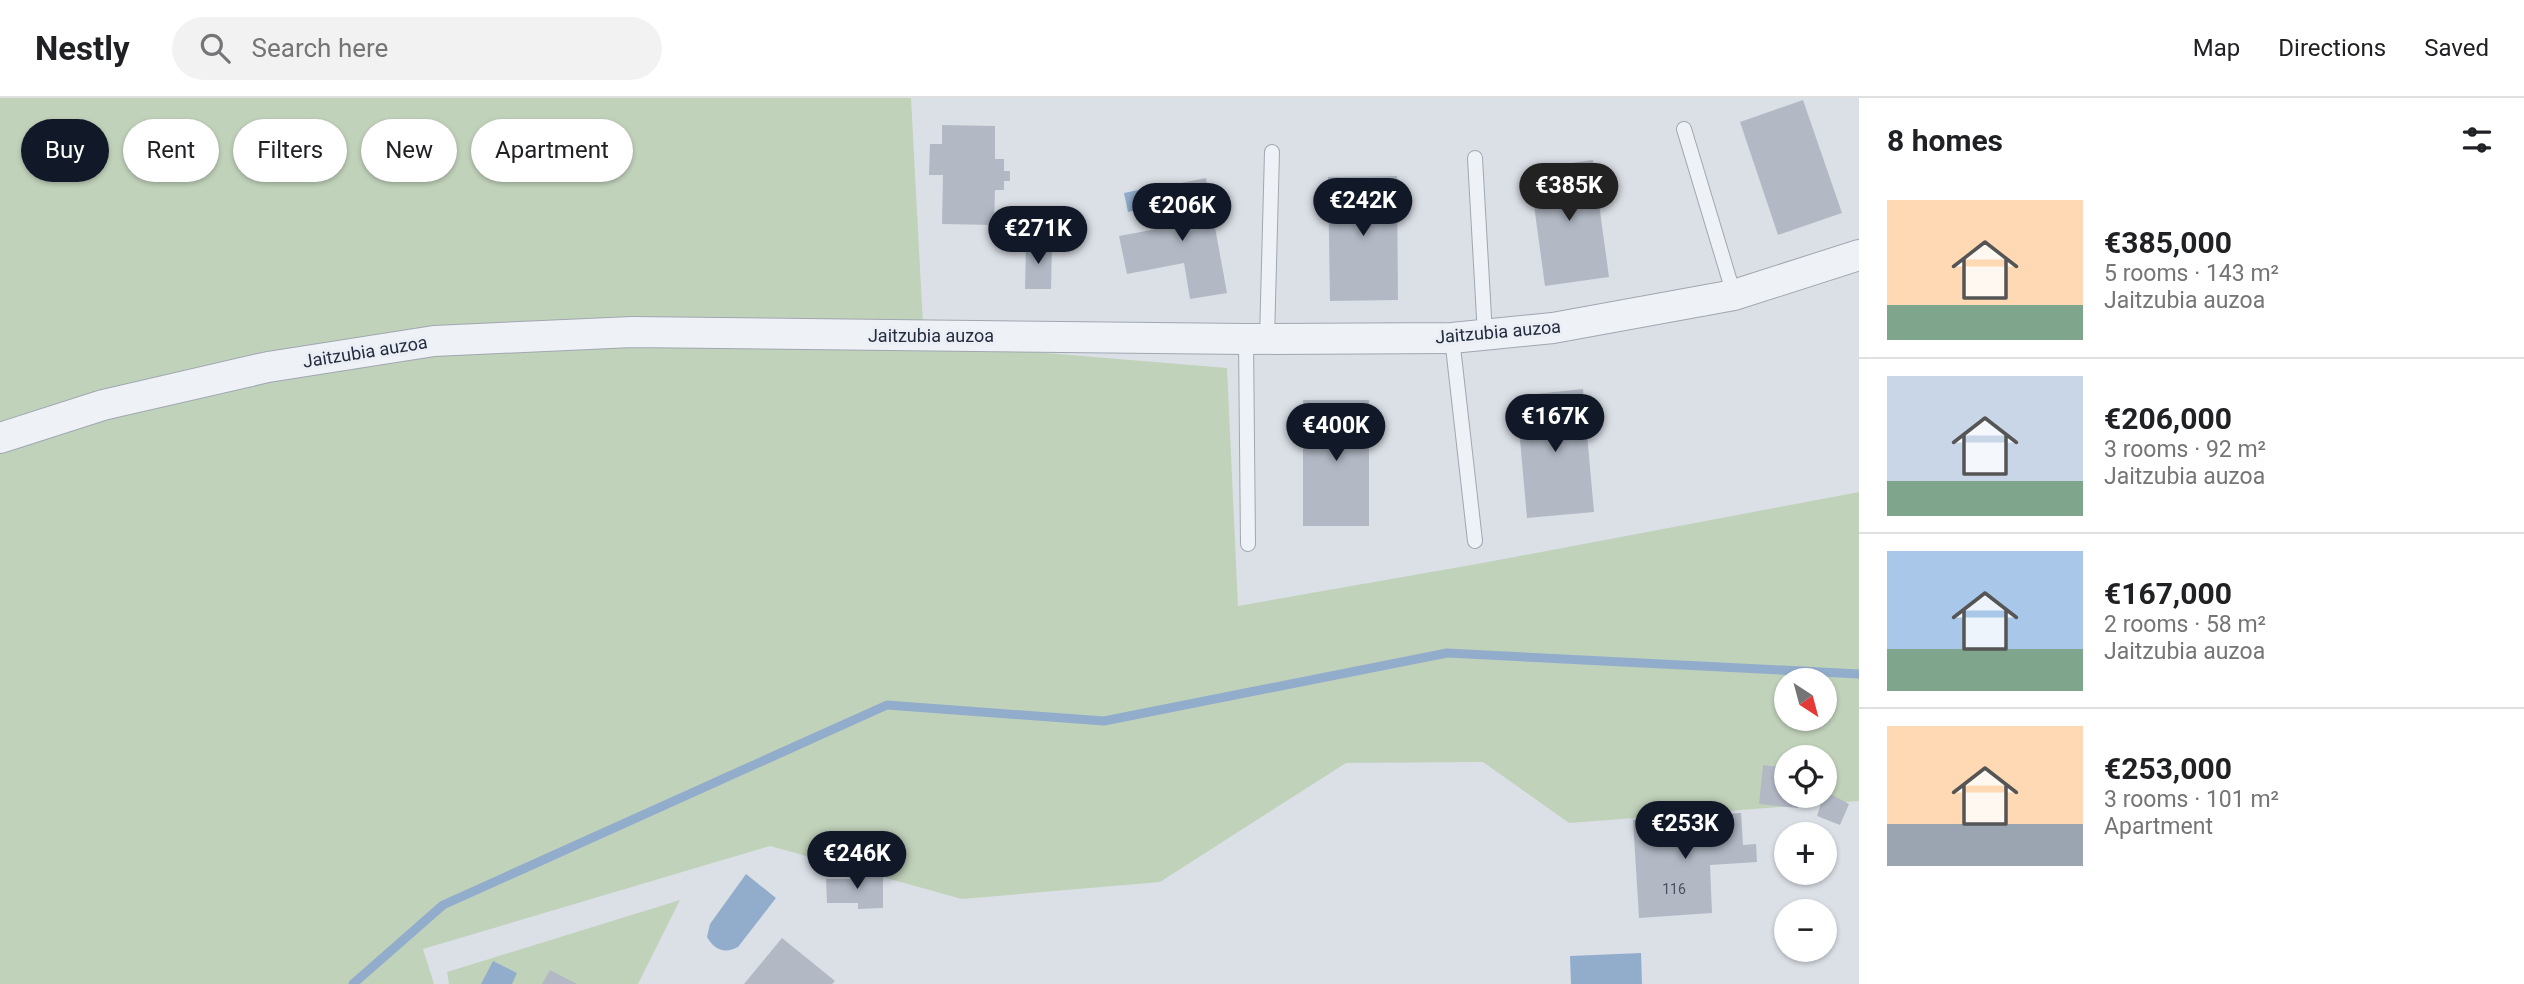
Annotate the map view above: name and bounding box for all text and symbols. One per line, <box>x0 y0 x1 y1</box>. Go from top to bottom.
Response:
search box <box>172 17 662 80</box>
text: Nestly <box>35 29 130 68</box>
icon: search <box>196 29 234 67</box>
text: Search here <box>252 33 388 63</box>
text: Map <box>2193 34 2240 62</box>
text: Directions <box>2278 34 2386 62</box>
text: Saved <box>2424 34 2489 62</box>
chip: Buy <box>21 119 109 182</box>
chip: Rent <box>123 119 219 182</box>
chip: Filters <box>233 119 347 182</box>
chip: New <box>361 119 457 182</box>
chip: Apartment <box>471 119 633 182</box>
icon: filters <box>2458 121 2496 159</box>
text: 8 homes <box>1887 123 2003 158</box>
pin: €385K <box>1520 164 1618 223</box>
text: €385K <box>1535 172 1603 199</box>
pin: €242K <box>1314 178 1412 238</box>
pin: €206K <box>1133 184 1231 243</box>
text: €242K <box>1329 187 1397 214</box>
text: €206K <box>1148 192 1216 219</box>
pin: €271K <box>989 206 1087 266</box>
text: €271K <box>1004 215 1072 242</box>
text: €385,000 <box>2104 225 2232 260</box>
icon: home <box>1943 228 2027 312</box>
text: 5 rooms · 143 m² <box>2104 260 2279 287</box>
text: Jaitzubia auzoa <box>2104 287 2265 314</box>
street label: Jaitzubia auzoa <box>1434 316 1562 347</box>
street label: Jaitzubia auzoa <box>868 325 994 346</box>
street label: Jaitzubia auzoa <box>301 331 429 372</box>
pin: €167K <box>1506 394 1604 454</box>
text: €206,000 <box>2104 401 2232 436</box>
text: €167K <box>1521 403 1589 430</box>
pin: €400K <box>1287 404 1385 463</box>
icon: home <box>1943 404 2027 488</box>
text: €400K <box>1302 412 1370 439</box>
text: 3 rooms · 92 m² <box>2104 436 2266 463</box>
text: Jaitzubia auzoa <box>2104 463 2265 490</box>
text: €167,000 <box>2104 576 2232 611</box>
icon: home <box>1943 579 2027 663</box>
text: 2 rooms · 58 m² <box>2104 611 2266 638</box>
text: Jaitzubia auzoa <box>2104 638 2265 665</box>
north arrow <box>1774 668 1838 732</box>
map controls <box>1774 668 1837 962</box>
button: locate <box>1774 745 1837 808</box>
text: €253,000 <box>2104 751 2232 786</box>
icon: home <box>1943 754 2027 838</box>
text: 3 rooms · 101 m² <box>2104 786 2279 813</box>
pin: €253K <box>1636 802 1734 861</box>
text: €253K <box>1651 810 1719 837</box>
text: Apartment <box>2104 813 2213 840</box>
button: + <box>1774 822 1837 885</box>
pin: €246K <box>808 832 906 891</box>
text: €246K <box>823 840 891 867</box>
house number: 116 <box>1662 881 1686 897</box>
button: − <box>1774 899 1837 962</box>

